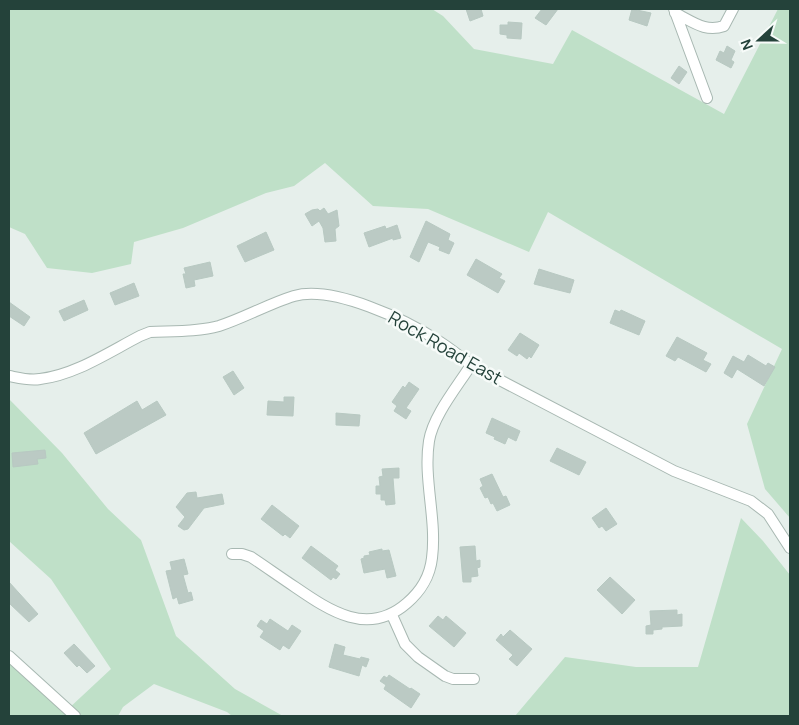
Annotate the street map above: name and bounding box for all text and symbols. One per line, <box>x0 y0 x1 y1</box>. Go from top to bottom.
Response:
north arrow <box>734 15 784 65</box>
text: N <box>736 37 757 53</box>
street label: Rock Road East <box>384 305 507 389</box>

